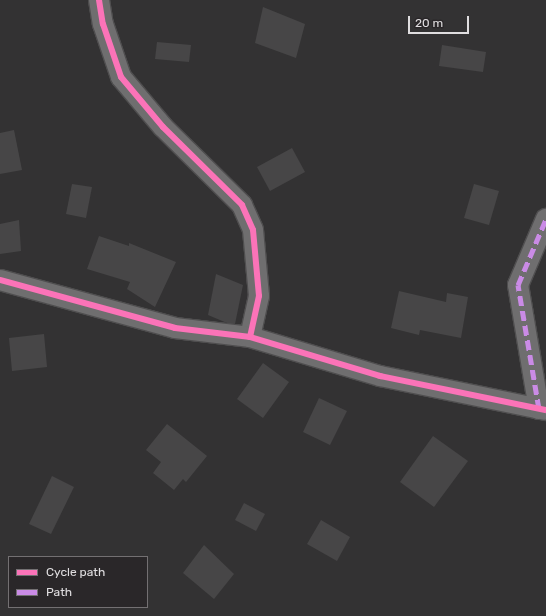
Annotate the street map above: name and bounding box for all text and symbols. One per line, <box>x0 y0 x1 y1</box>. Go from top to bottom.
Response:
scale bar <box>410 8 471 34</box>
text: 20 m <box>415 16 443 30</box>
legend <box>8 556 148 608</box>
text: Cycle path <box>46 565 105 579</box>
text: Path <box>46 585 72 599</box>

